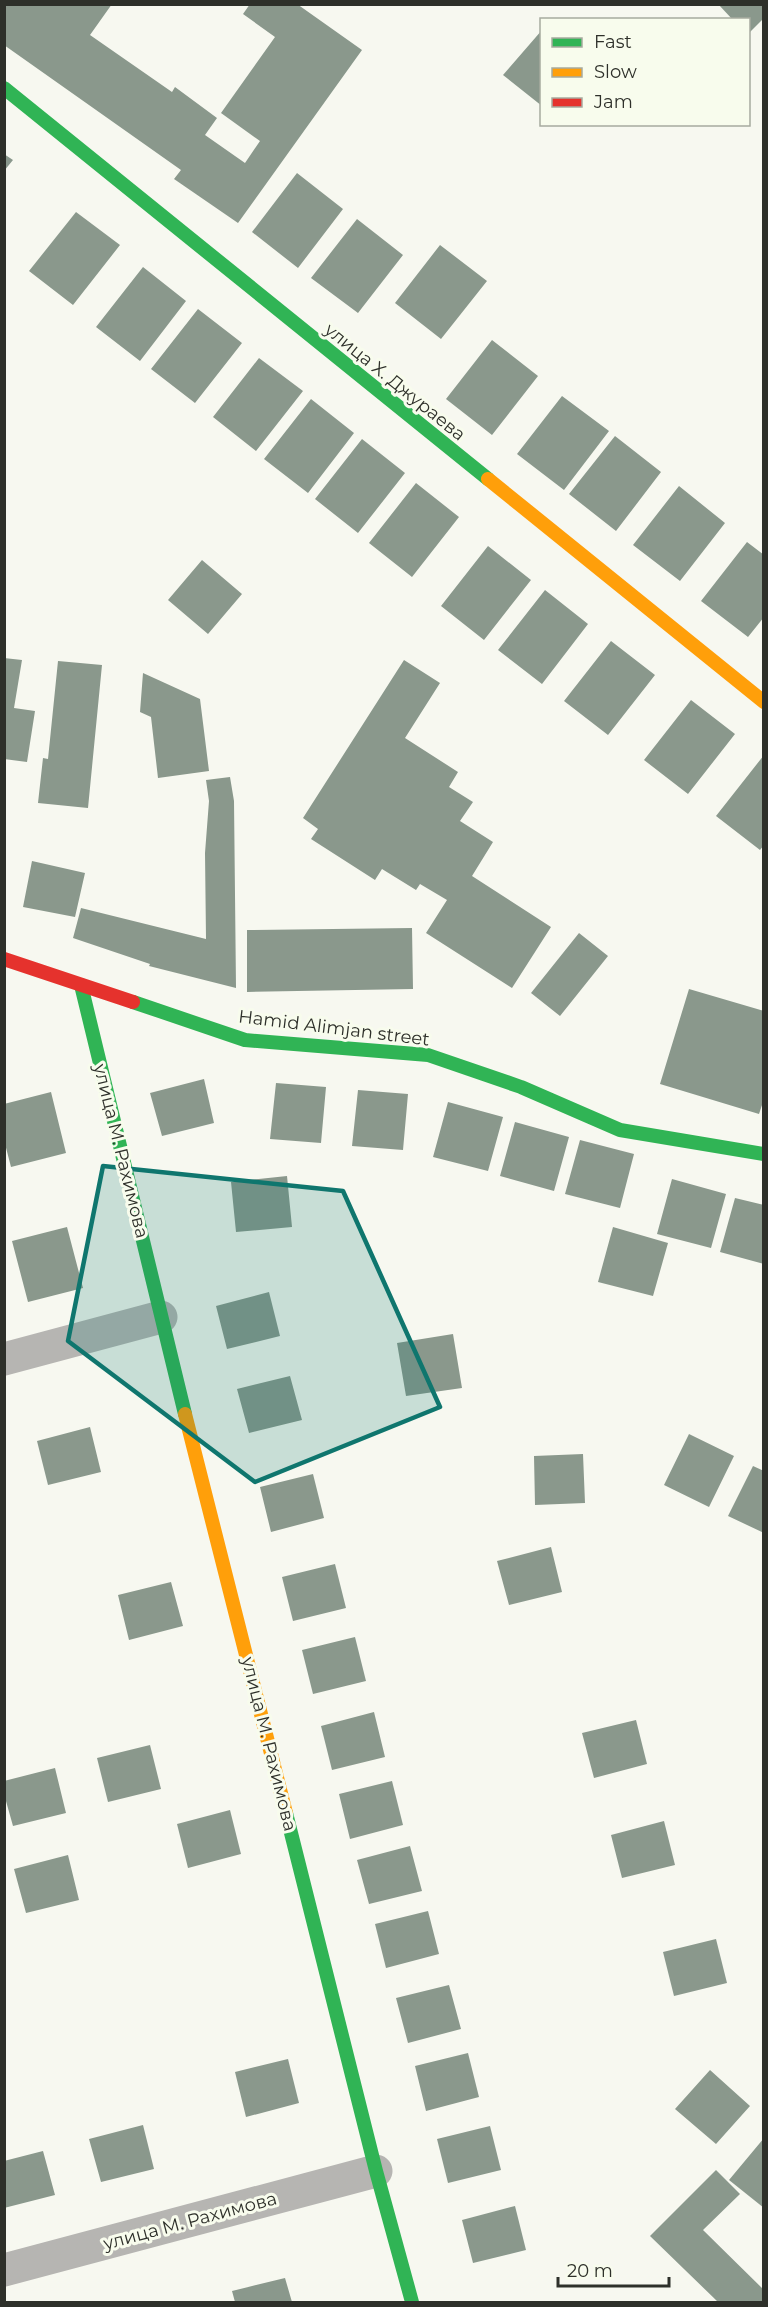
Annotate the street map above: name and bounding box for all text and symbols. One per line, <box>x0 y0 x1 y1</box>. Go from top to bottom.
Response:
legend <box>540 18 750 126</box>
text: Fast <box>594 31 632 53</box>
text: Slow <box>594 61 637 83</box>
text: Jam <box>593 91 633 113</box>
street label: улица Х. Джураева <box>319 318 470 446</box>
street label: Hamid Alimjan street <box>237 1005 431 1051</box>
street label: улица М. Рахимова <box>88 1061 153 1240</box>
street label: улица М. Рахимова <box>236 1654 301 1833</box>
street label: улица М. Рахимова <box>100 2187 279 2255</box>
scale bar <box>558 2250 669 2288</box>
text: 20 m <box>567 2260 613 2282</box>

